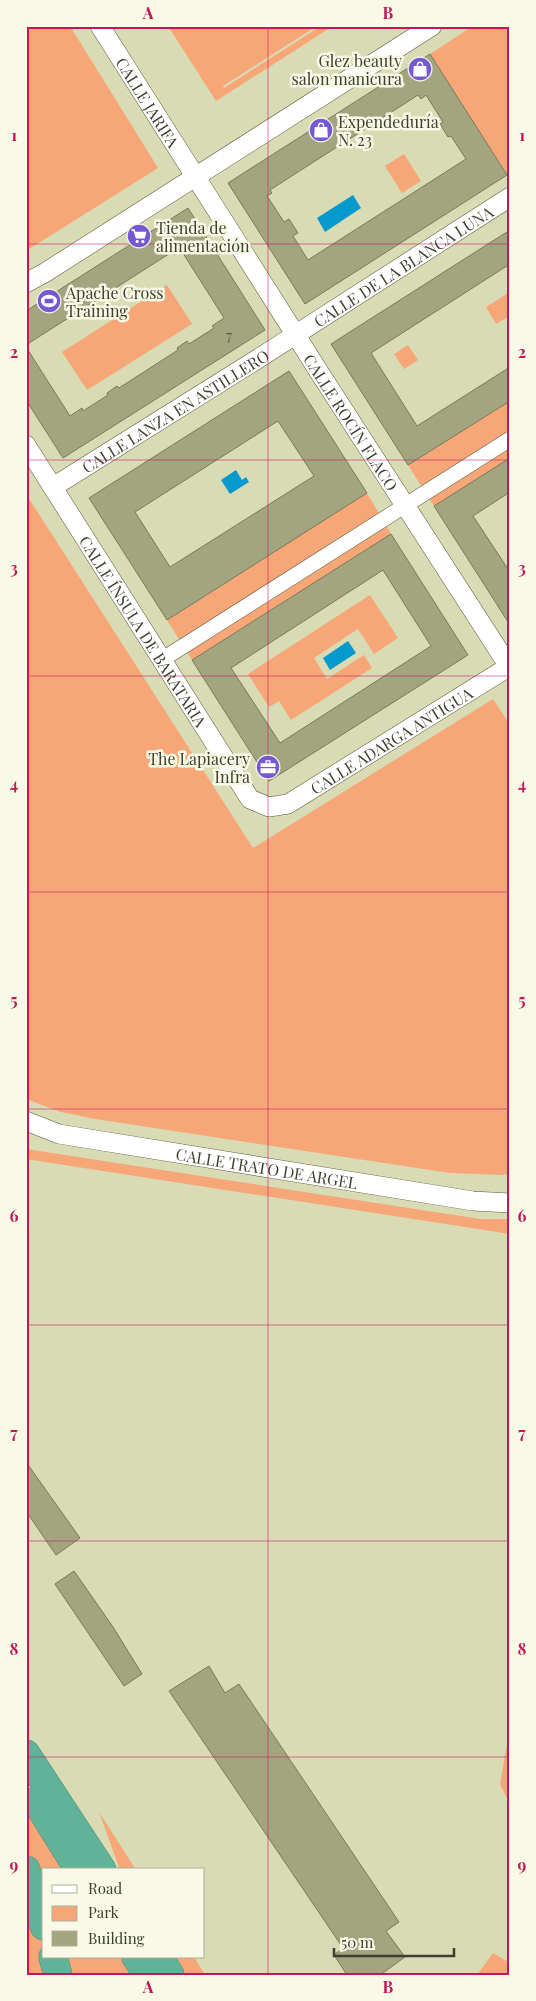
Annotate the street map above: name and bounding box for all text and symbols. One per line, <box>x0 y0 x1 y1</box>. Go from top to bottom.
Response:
text: A <box>142 2 154 23</box>
text: B <box>383 2 394 23</box>
place label: Glez beauty salon manicura <box>292 50 402 89</box>
street label: CALLE JARIFA <box>112 53 185 152</box>
shop icon: Glez beauty salon manicura <box>407 56 433 82</box>
place label: Expendeduría N. 23 <box>338 111 439 150</box>
shop icon: Expendeduría N. 23 <box>308 117 334 143</box>
text: 1 <box>11 124 17 145</box>
text: 1 <box>519 124 525 145</box>
street label: CALLE DE LA BLANCA LUNA <box>309 200 497 331</box>
place label: Tienda de alimentación <box>156 217 250 256</box>
supermarket icon: Tienda de alimentación <box>126 223 152 249</box>
place label: Apache Cross Training <box>65 282 164 321</box>
sports icon: Apache Cross Training <box>36 288 62 314</box>
house number: 7 <box>226 326 232 345</box>
text: 2 <box>10 341 18 362</box>
text: 2 <box>518 341 526 362</box>
street label: CALLE LANZA EN ASTILLERO <box>78 344 273 477</box>
street label: CALLE ROCÍN FLACO <box>300 350 403 494</box>
street label: CALLE ÍNSULA DE BARATARIA <box>75 531 212 731</box>
text: 3 <box>10 557 18 578</box>
text: 3 <box>518 557 526 578</box>
street label: CALLE ADARGA ANTIGUA <box>306 681 477 798</box>
place label: The Lapiacery Infra <box>148 748 250 787</box>
office icon: The Lapiacery Infra <box>255 754 281 780</box>
text: 4 <box>10 773 18 794</box>
text: 4 <box>518 773 526 794</box>
text: 5 <box>10 989 18 1010</box>
text: 5 <box>518 989 526 1010</box>
street label: CALLE TRATO DE ARGEL <box>175 1143 359 1193</box>
text: 6 <box>10 1205 19 1226</box>
text: 6 <box>518 1205 527 1226</box>
text: 7 <box>10 1422 18 1443</box>
text: 7 <box>518 1422 526 1443</box>
text: 8 <box>10 1638 19 1659</box>
text: 8 <box>518 1638 527 1659</box>
text: 9 <box>10 1854 19 1875</box>
text: 9 <box>518 1854 527 1875</box>
legend <box>42 1868 205 1958</box>
text: Road <box>88 1878 122 1898</box>
text: Park <box>88 1902 120 1922</box>
scale bar <box>334 1926 454 1958</box>
text: Building <box>88 1928 145 1948</box>
text: 50 m <box>341 1932 374 1952</box>
text: A <box>142 1976 154 1997</box>
text: B <box>383 1976 394 1997</box>

